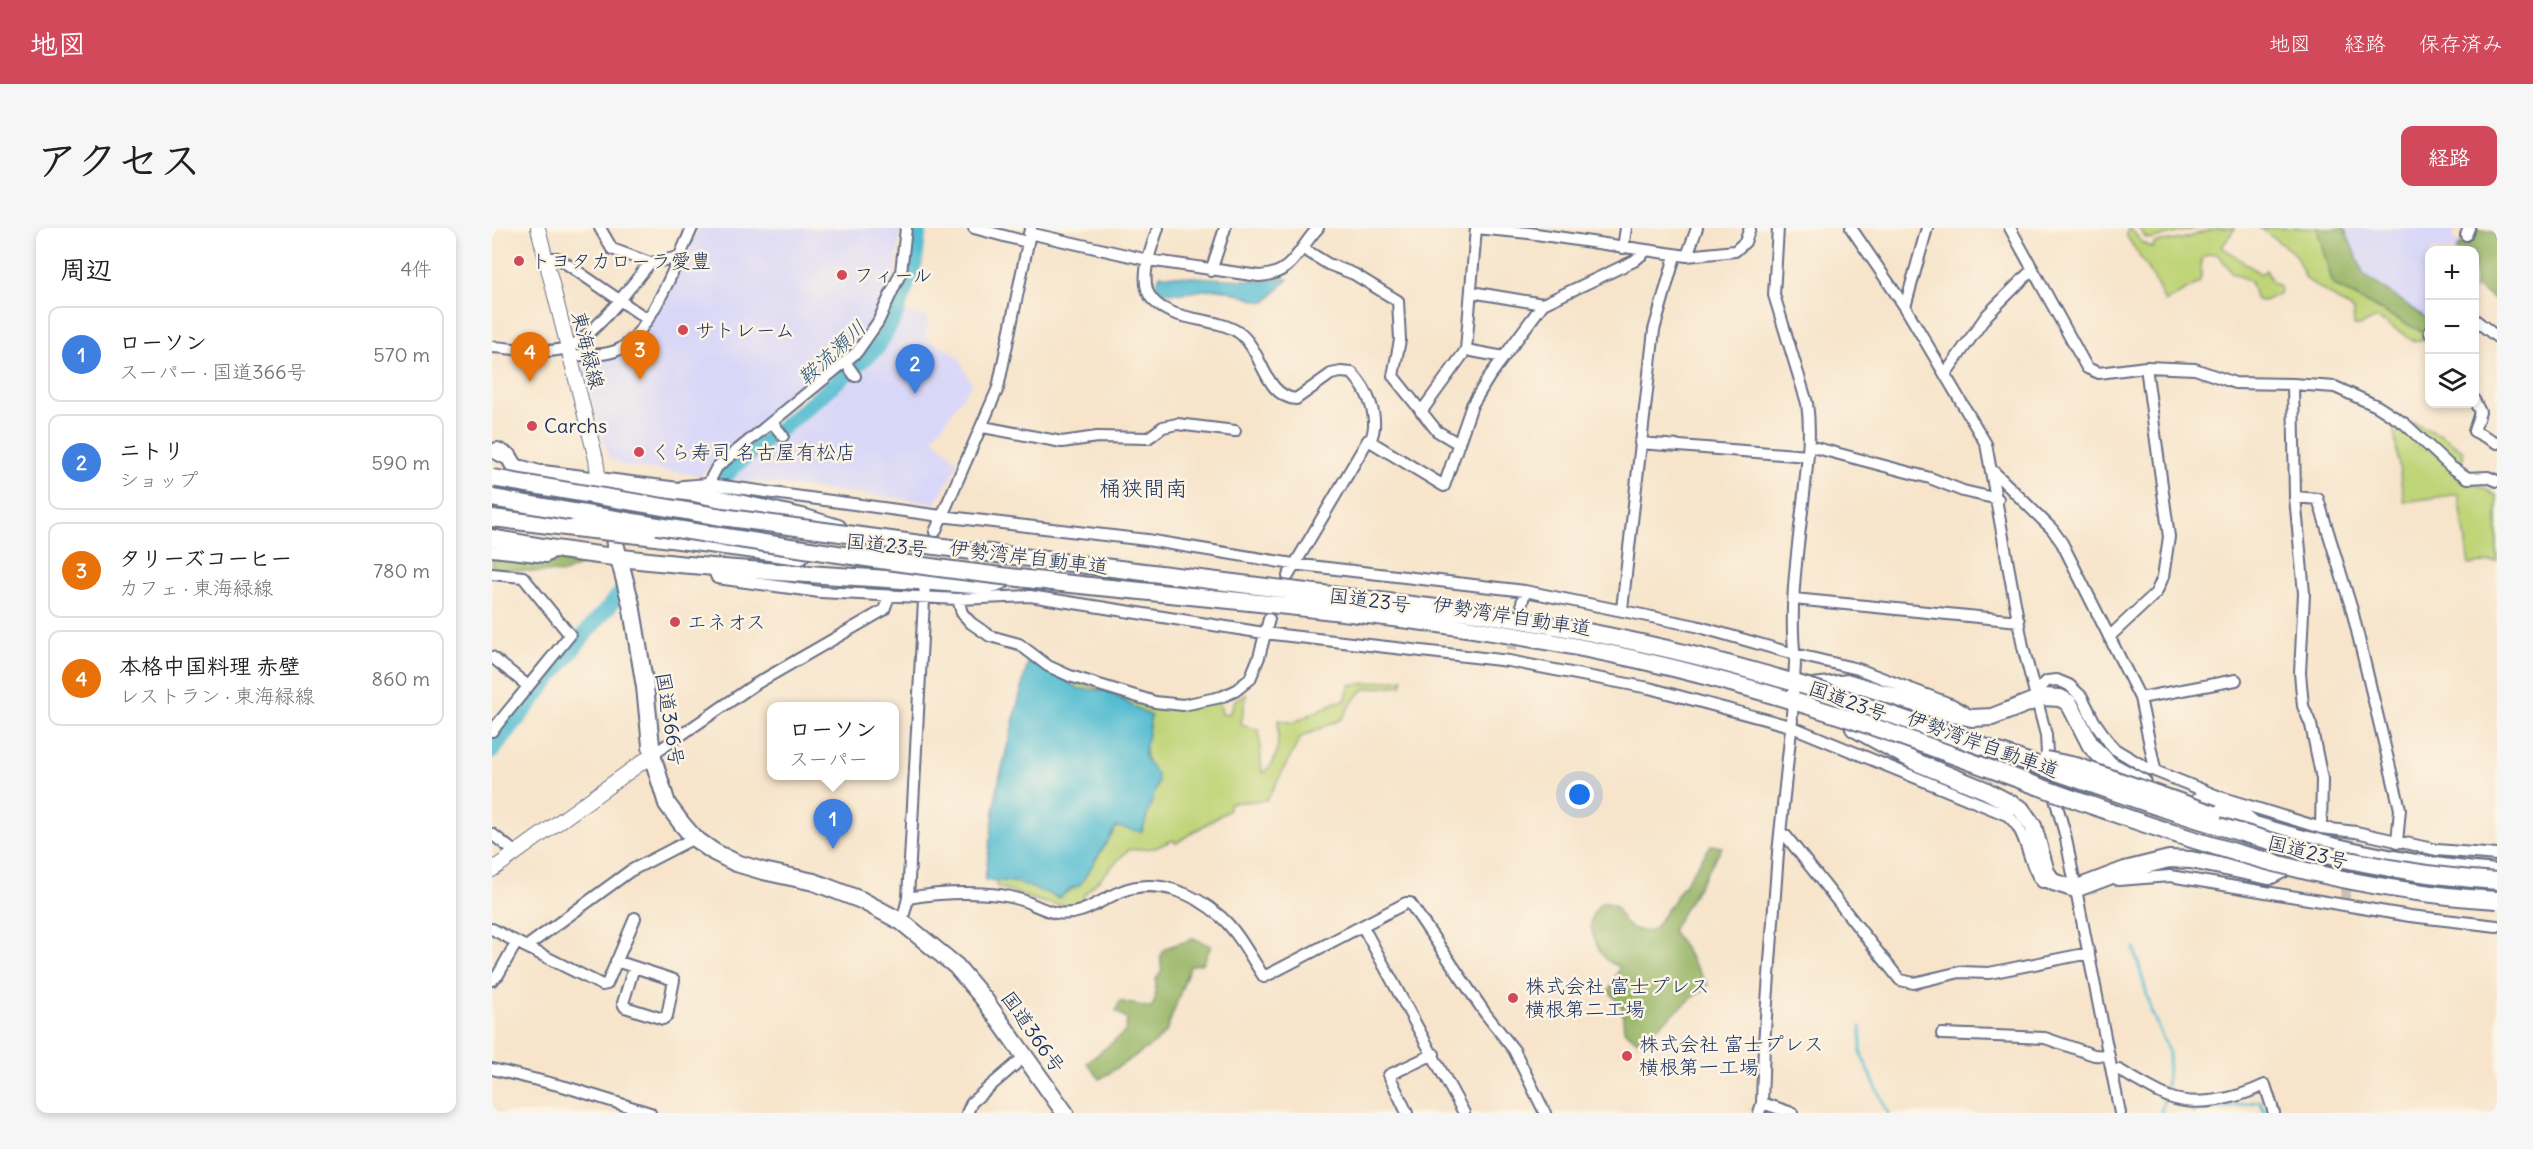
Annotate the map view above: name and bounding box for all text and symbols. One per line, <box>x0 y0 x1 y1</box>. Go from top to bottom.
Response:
text: 地図 <box>30 26 86 62</box>
text: 地図 <box>2269 30 2311 57</box>
text: 経路 <box>2344 30 2386 57</box>
text: 保存済み <box>2419 30 2503 57</box>
button: 経路 <box>2401 126 2497 186</box>
text: アクセス <box>36 134 201 186</box>
map controls <box>2425 246 2479 408</box>
button: + <box>2425 246 2479 300</box>
place label: トヨタカローラ愛豊 <box>531 248 711 273</box>
text: 周辺 <box>60 253 112 286</box>
marker: トヨタカローラ愛豊 <box>512 254 526 268</box>
text: 4件 <box>400 256 432 281</box>
place label: フィール <box>854 262 933 287</box>
marker: フィール <box>835 268 849 282</box>
button: − <box>2425 300 2479 354</box>
street label: 東海緑線 <box>567 308 610 392</box>
water label: 鞍流瀬川 <box>792 314 872 391</box>
place label: サトレーム <box>695 317 795 342</box>
marker: サトレーム <box>676 323 690 337</box>
text: ローソン <box>119 328 207 356</box>
pin: 3 <box>620 330 660 380</box>
pin: 4 <box>510 332 549 382</box>
text: 1 <box>78 342 85 367</box>
text: 570 m <box>373 342 430 367</box>
pin: 2 <box>896 344 934 394</box>
button: layers <box>2425 354 2479 408</box>
text: スーパー · 国道366号 <box>119 359 307 384</box>
place label: Carchs <box>544 413 607 438</box>
marker: Carchs <box>525 419 539 433</box>
text: ニトリ <box>119 436 185 464</box>
place label: くら寿司 名古屋有松店 <box>651 439 856 464</box>
marker: くら寿司 名古屋有松店 <box>632 445 646 459</box>
text: 2 <box>76 450 87 475</box>
text: 590 m <box>372 450 430 475</box>
text: ショップ <box>119 467 198 492</box>
district label: 桶狭間南 <box>1099 474 1187 502</box>
street label: 国道23号 <box>845 528 929 561</box>
street label: 伊勢湾岸自動車道 <box>948 534 1110 579</box>
text: タリーズコーヒー <box>119 544 292 572</box>
text: 3 <box>76 558 87 583</box>
text: 780 m <box>373 558 430 583</box>
text: カフェ · 東海緑線 <box>119 575 273 600</box>
street label: 国道23号 <box>1328 582 1412 617</box>
street label: 伊勢湾岸自動車道 <box>1431 591 1593 640</box>
place label: エネオス <box>687 609 766 634</box>
marker: エネオス <box>668 615 682 629</box>
text: 本格中国料理 赤壁 <box>119 652 300 680</box>
text: 4 <box>76 666 87 691</box>
text: 860 m <box>371 666 430 691</box>
street label: 国道366号 <box>651 670 690 768</box>
street label: 国道23号 <box>1805 675 1891 726</box>
text: レストラン · 東海緑線 <box>119 683 315 708</box>
popup <box>767 702 899 780</box>
street label: 伊勢湾岸自動車道 <box>1904 704 2063 783</box>
text: ローソン <box>789 715 877 743</box>
text: スーパー <box>789 746 868 771</box>
your location <box>1565 780 1594 809</box>
pin: 1 <box>814 800 852 849</box>
street label: 国道23号 <box>2265 829 2351 874</box>
place label: 株式会社 富士プレス 横根第二工場 <box>1525 973 1710 1021</box>
street label: 国道366号 <box>996 986 1071 1078</box>
marker: 株式会社 富士プレス 横根第二工場 <box>1506 991 1520 1005</box>
place label: 株式会社 富士プレス 横根第一工場 <box>1639 1031 1824 1079</box>
marker: 株式会社 富士プレス 横根第一工場 <box>1620 1049 1634 1063</box>

